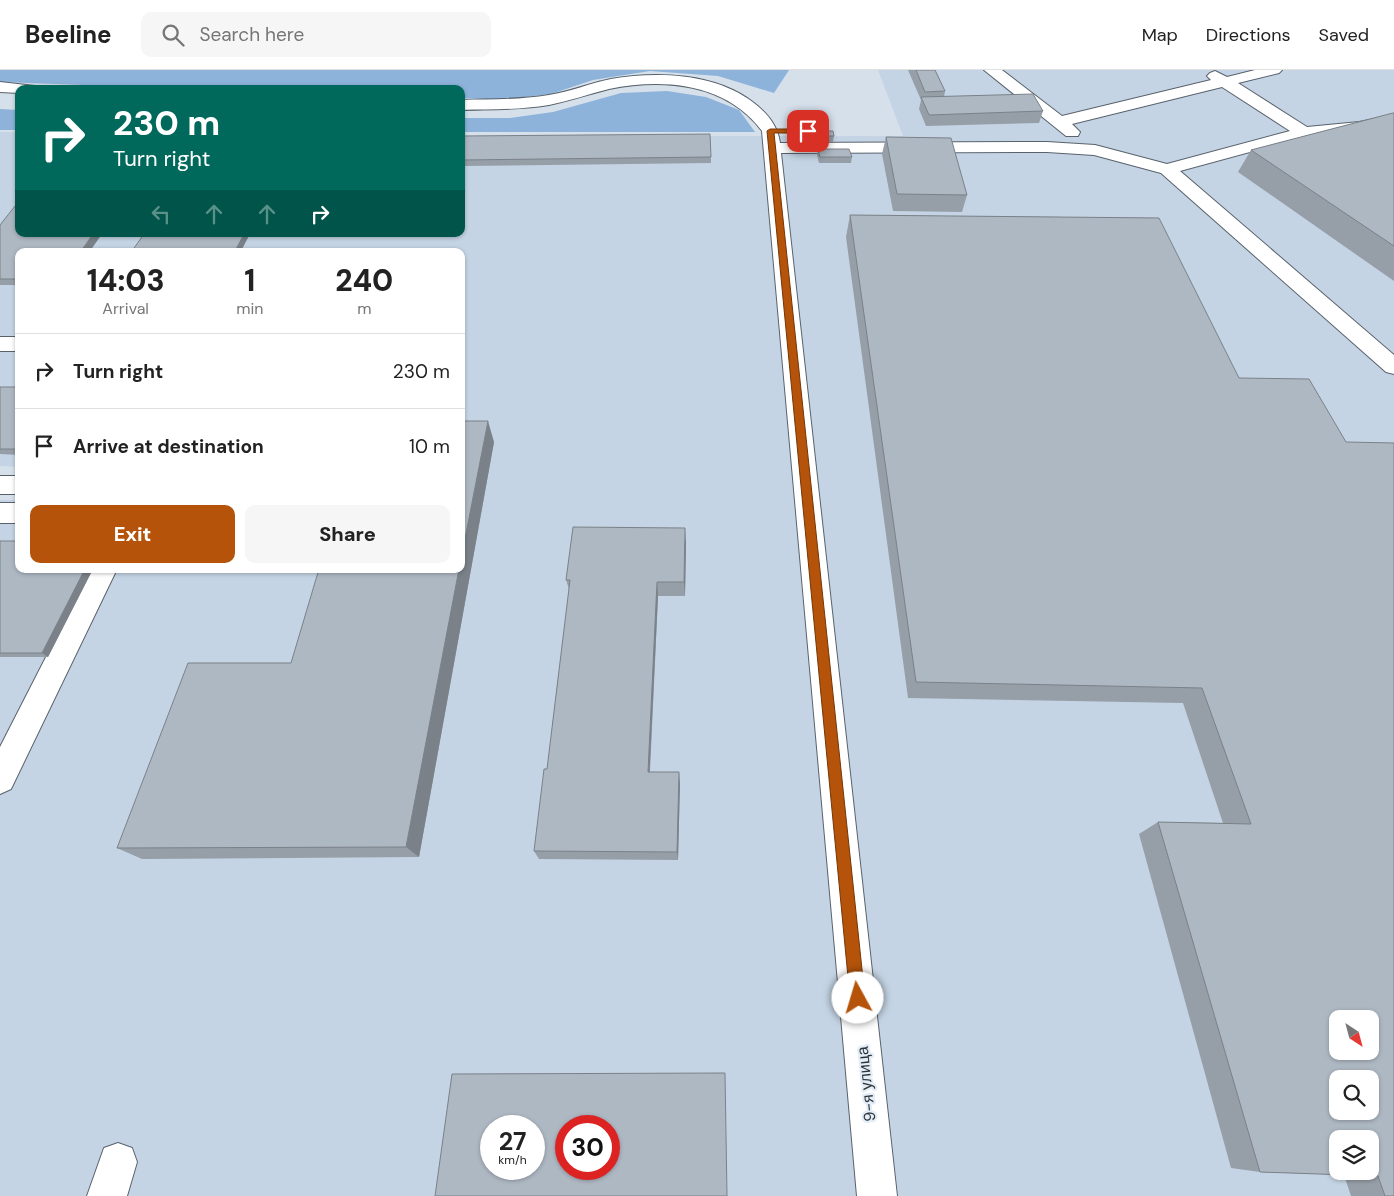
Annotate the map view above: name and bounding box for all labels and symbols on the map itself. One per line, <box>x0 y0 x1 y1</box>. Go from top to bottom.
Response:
pin <box>787 110 829 152</box>
position arrow <box>831 971 883 1023</box>
north arrow <box>1329 1010 1379 1060</box>
street label: 9-я улица <box>852 1045 880 1123</box>
speed limit sign: 30 <box>555 1115 620 1180</box>

